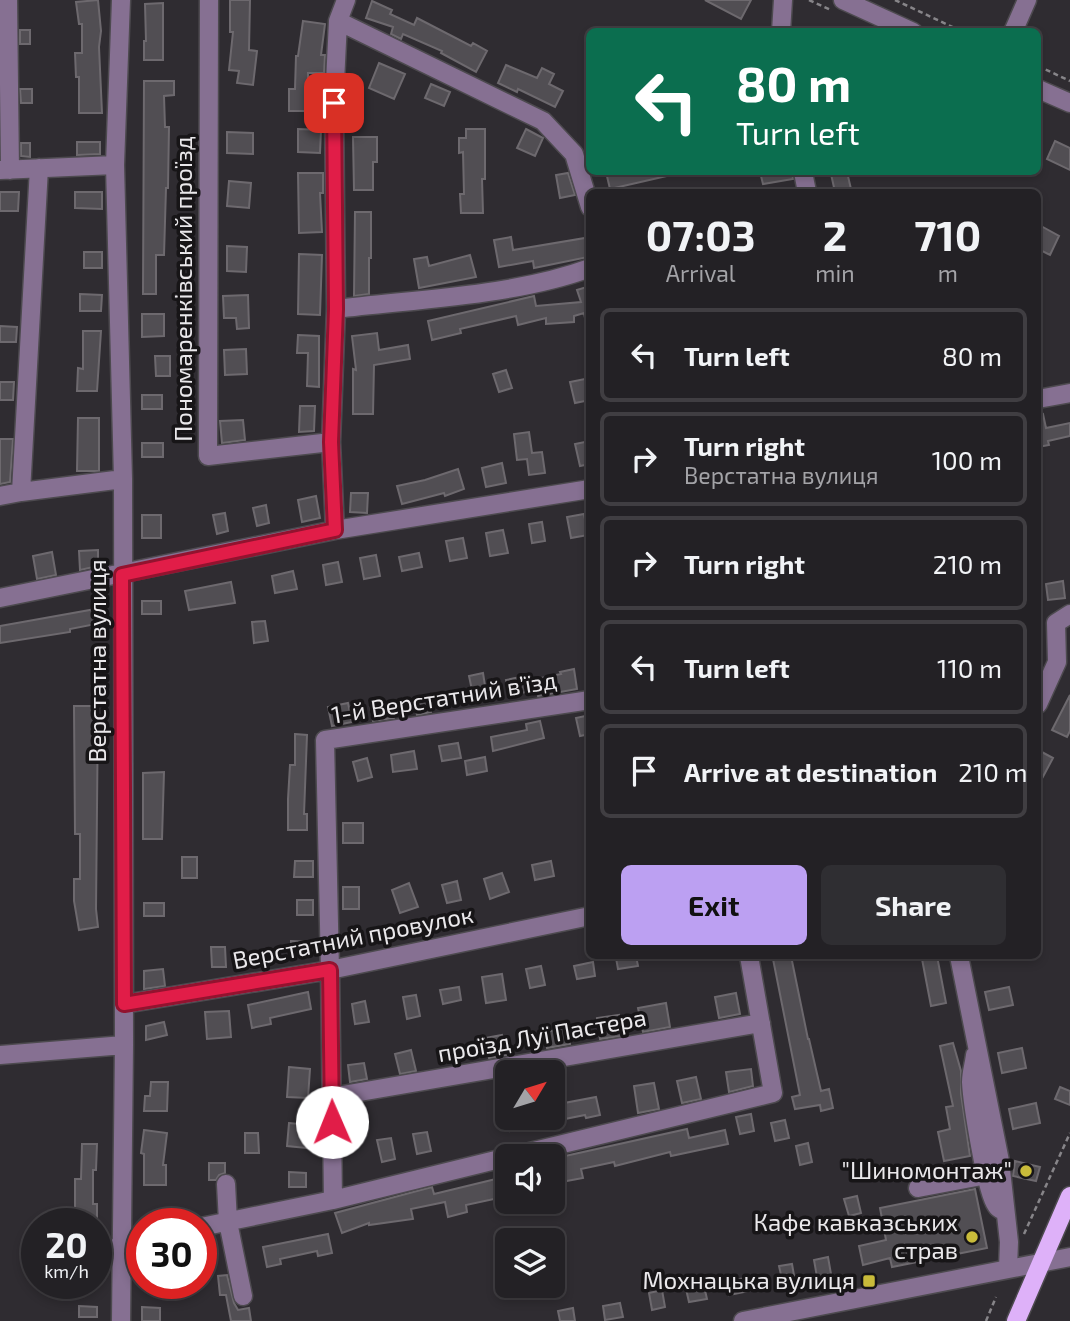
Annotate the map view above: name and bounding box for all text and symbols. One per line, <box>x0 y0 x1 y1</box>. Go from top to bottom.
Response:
text: 80 m <box>736 53 851 112</box>
icon: left <box>621 56 712 147</box>
pin <box>304 73 364 133</box>
icon: arrive <box>315 84 353 122</box>
text: Turn left <box>736 113 860 151</box>
street label: Пономаренківський проїзд <box>168 136 197 442</box>
text: 07:03 <box>646 209 756 259</box>
text: 2 <box>823 209 847 259</box>
text: 710 <box>914 209 981 259</box>
text: Arrival <box>666 259 736 287</box>
text: min <box>815 259 855 287</box>
text: m <box>938 259 958 287</box>
icon: left <box>625 336 663 374</box>
text: Turn left <box>684 340 790 371</box>
text: 80 m <box>942 340 1002 371</box>
text: Turn right <box>684 430 805 461</box>
icon: right <box>625 440 663 478</box>
text: 100 m <box>932 444 1002 475</box>
text: Верстатна вулиця <box>684 461 879 489</box>
icon: right <box>625 544 663 582</box>
text: Turn right <box>684 548 805 579</box>
text: 210 m <box>933 548 1002 579</box>
street label: Верстатна вулиця <box>82 560 112 762</box>
icon: left <box>625 648 663 686</box>
text: Turn left <box>684 652 790 683</box>
text: 110 m <box>937 652 1002 683</box>
street label: 1-й Верстатний в’їзд <box>329 664 558 729</box>
icon: arrive <box>625 752 663 790</box>
text: Arrive at destination <box>684 756 937 787</box>
text: 210 m <box>958 756 1028 787</box>
button: Exit <box>621 865 807 945</box>
button: Share <box>821 865 1006 945</box>
street label: Верстатний провулок <box>230 899 476 975</box>
street label: проїзд Луї Пастера <box>435 1002 649 1068</box>
north arrow <box>495 1060 565 1130</box>
map controls <box>495 1060 565 1298</box>
position arrow <box>295 1085 369 1159</box>
button: sound <box>495 1144 565 1214</box>
place label: "Шиномонтаж" <box>842 1155 1012 1184</box>
marker: "Шиномонтаж" <box>1018 1163 1034 1179</box>
place label: Кафе кавказських страв <box>753 1207 958 1264</box>
speed limit sign: 30 <box>126 1208 217 1299</box>
text: 20 <box>45 1223 88 1265</box>
button: layers <box>495 1228 565 1298</box>
marker: Кафе кавказських страв <box>964 1229 980 1245</box>
text: km/h <box>44 1260 89 1282</box>
place label: Мохнацька вулиця <box>642 1265 855 1295</box>
marker: Мохнацька вулиця <box>861 1273 877 1289</box>

